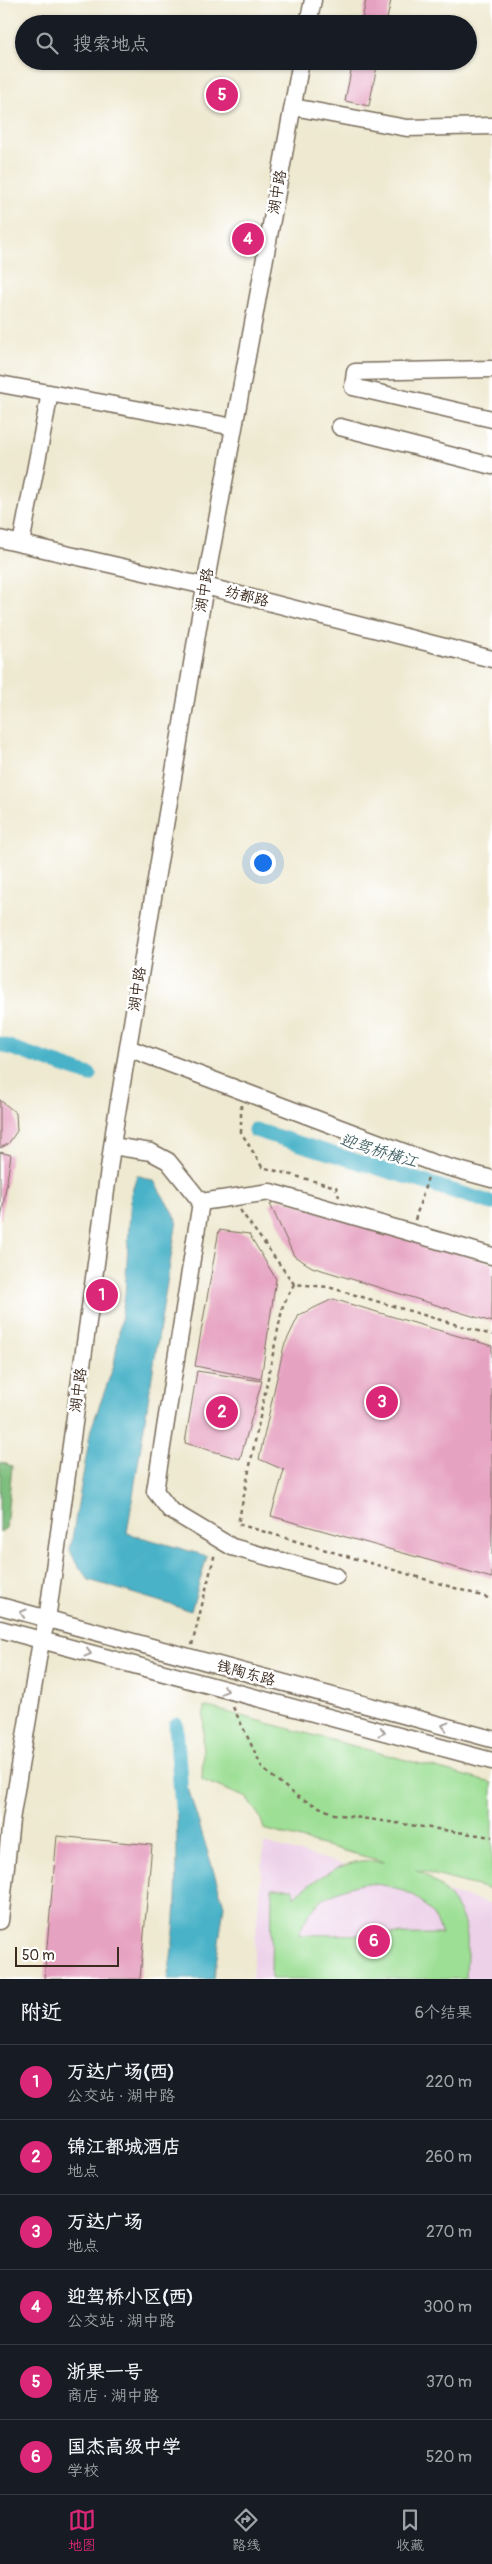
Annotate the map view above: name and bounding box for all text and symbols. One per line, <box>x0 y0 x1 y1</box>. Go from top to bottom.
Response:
search box <box>15 15 477 70</box>
icon: search <box>33 29 61 57</box>
text: 搜索地点 <box>73 32 149 56</box>
pin: 5 <box>206 76 238 114</box>
street label: 湖中路 <box>264 168 291 216</box>
pin: 4 <box>232 220 264 258</box>
street label: 湖中路 <box>191 566 218 614</box>
street label: 纺都路 <box>223 582 271 611</box>
your location <box>250 850 276 876</box>
street label: 湖中路 <box>125 965 150 1013</box>
water label: 迎驾桥横江 <box>338 1130 421 1173</box>
pin: 1 <box>86 1276 118 1314</box>
street label: 湖中路 <box>66 1366 91 1414</box>
pin: 3 <box>366 1383 398 1421</box>
pin: 2 <box>206 1393 238 1431</box>
one-way arrow <box>20 1608 28 1618</box>
one-way arrow <box>83 1648 91 1658</box>
street label: 钱陶东路 <box>214 1657 277 1690</box>
one-way arrow <box>221 1684 230 1695</box>
one-way arrow <box>440 1721 449 1732</box>
one-way arrow <box>378 1726 387 1737</box>
pin: 6 <box>358 1922 390 1960</box>
scale bar <box>15 1944 119 1967</box>
text: 50 m <box>22 1947 55 1964</box>
text: 附近 <box>20 1999 62 2026</box>
text: 6个结果 <box>415 2003 472 2023</box>
text: 万达广场(西) <box>67 2060 175 2084</box>
text: 1 <box>33 2072 39 2092</box>
text: 220 m <box>426 2072 472 2092</box>
text: 公交站 · 湖中路 <box>67 2086 175 2106</box>
text: 锦江都城酒店 <box>67 2135 181 2159</box>
text: 2 <box>32 2147 40 2167</box>
text: 260 m <box>425 2147 472 2167</box>
text: 地点 <box>67 2161 99 2181</box>
text: 万达广场 <box>67 2210 143 2234</box>
text: 3 <box>32 2222 40 2242</box>
text: 270 m <box>426 2222 472 2242</box>
text: 地点 <box>67 2236 99 2256</box>
text: 迎驾桥小区(西) <box>67 2285 194 2309</box>
text: 4 <box>31 2297 41 2317</box>
text: 300 m <box>424 2297 472 2317</box>
text: 公交站 · 湖中路 <box>67 2311 175 2331</box>
text: 浙果一号 <box>67 2360 143 2384</box>
text: 5 <box>32 2372 40 2392</box>
text: 370 m <box>426 2372 472 2392</box>
text: 商店 · 湖中路 <box>67 2386 159 2406</box>
text: 国杰高级中学 <box>67 2435 181 2459</box>
text: 6 <box>31 2447 41 2467</box>
text: 520 m <box>426 2447 472 2467</box>
text: 学校 <box>67 2461 99 2481</box>
tab: 地图 <box>68 2506 96 2554</box>
tab: 路线 <box>232 2506 260 2554</box>
tab: 收藏 <box>396 2506 424 2554</box>

